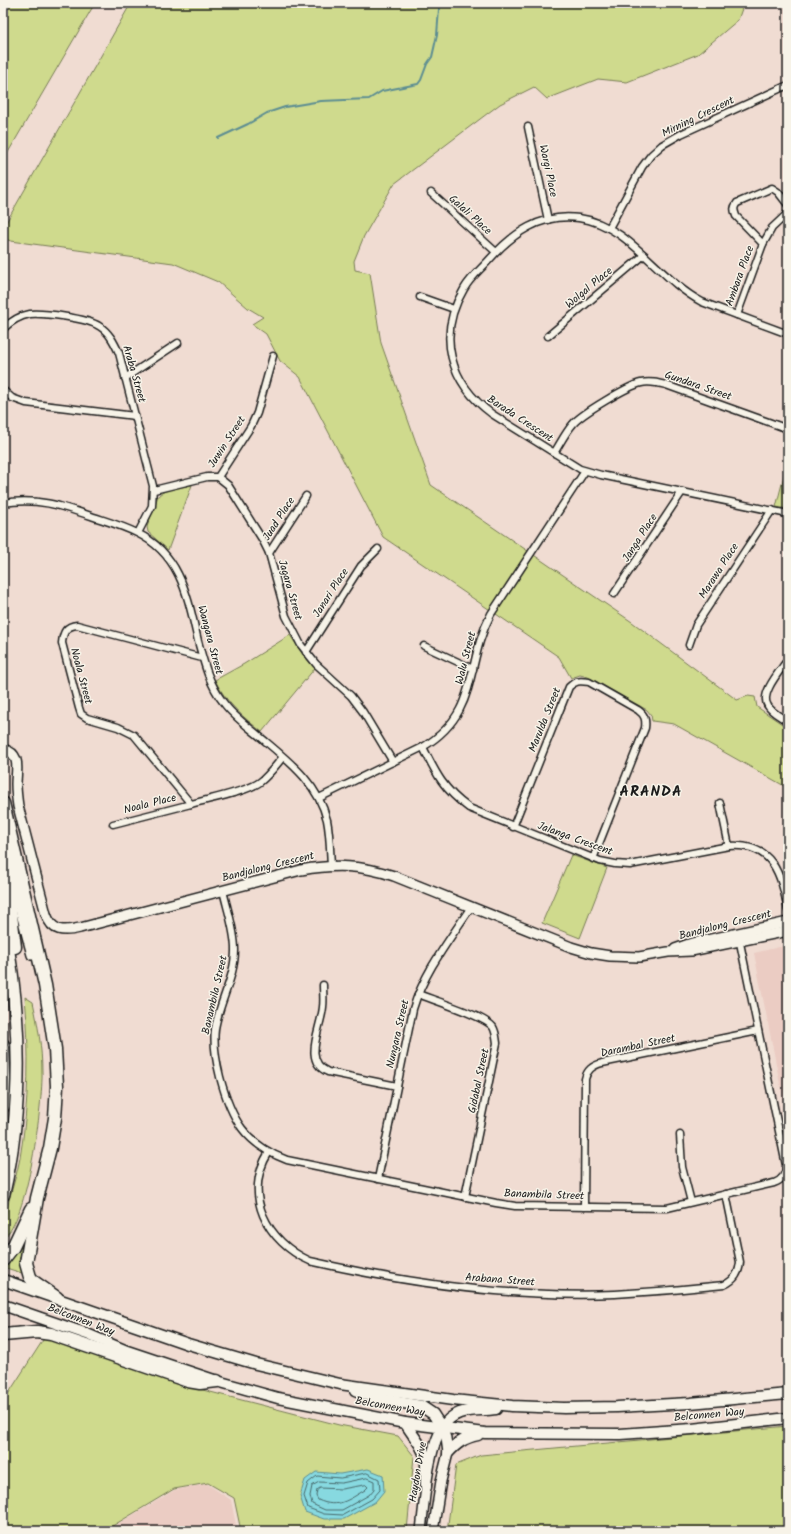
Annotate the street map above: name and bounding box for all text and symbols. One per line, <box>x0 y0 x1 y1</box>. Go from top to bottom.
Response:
street label: Mirning Crescent <box>659 91 738 142</box>
street label: Wargi Place <box>534 143 562 199</box>
street label: Galali Place <box>444 191 496 239</box>
street label: Ambara Place <box>721 243 759 309</box>
street label: Wolgal Place <box>561 263 617 313</box>
street label: Araba Street <box>117 343 151 405</box>
street label: Gundara Street <box>662 366 735 406</box>
street label: Barada Crescent <box>483 391 557 448</box>
street label: Juwin Street <box>203 412 251 471</box>
street label: Juad Place <box>258 493 300 545</box>
street label: Janga Place <box>618 510 662 566</box>
street label: Marawa Place <box>694 540 744 602</box>
street label: Jagara Street <box>273 558 307 623</box>
street label: Janari Place <box>308 565 354 621</box>
street label: Wangara Street <box>192 603 228 677</box>
street label: Walu Street <box>451 629 481 686</box>
street label: Noala Street <box>65 646 97 707</box>
street label: Marulda Street <box>524 684 566 755</box>
district label: ARANDA <box>620 780 682 804</box>
street label: Noala Place <box>122 789 178 819</box>
street label: Jalanga Crescent <box>535 817 616 861</box>
street label: Bandjalong Crescent <box>220 847 317 887</box>
street label: Bandjalong Crescent <box>677 905 774 945</box>
street label: Banambila Street <box>197 953 233 1036</box>
street label: Nungara Street <box>381 997 415 1070</box>
street label: Darambal Street <box>599 1029 678 1063</box>
street label: Gidabal Street <box>463 1046 495 1115</box>
street label: Banambila Street <box>503 1185 585 1205</box>
street label: Arabana Street <box>465 1269 536 1291</box>
street label: Belconnen Way <box>45 1299 118 1341</box>
street label: Belconnen Way <box>354 1392 427 1422</box>
street label: Belconnen Way <box>673 1403 746 1427</box>
street label: Haydon Drive <box>404 1440 432 1504</box>

